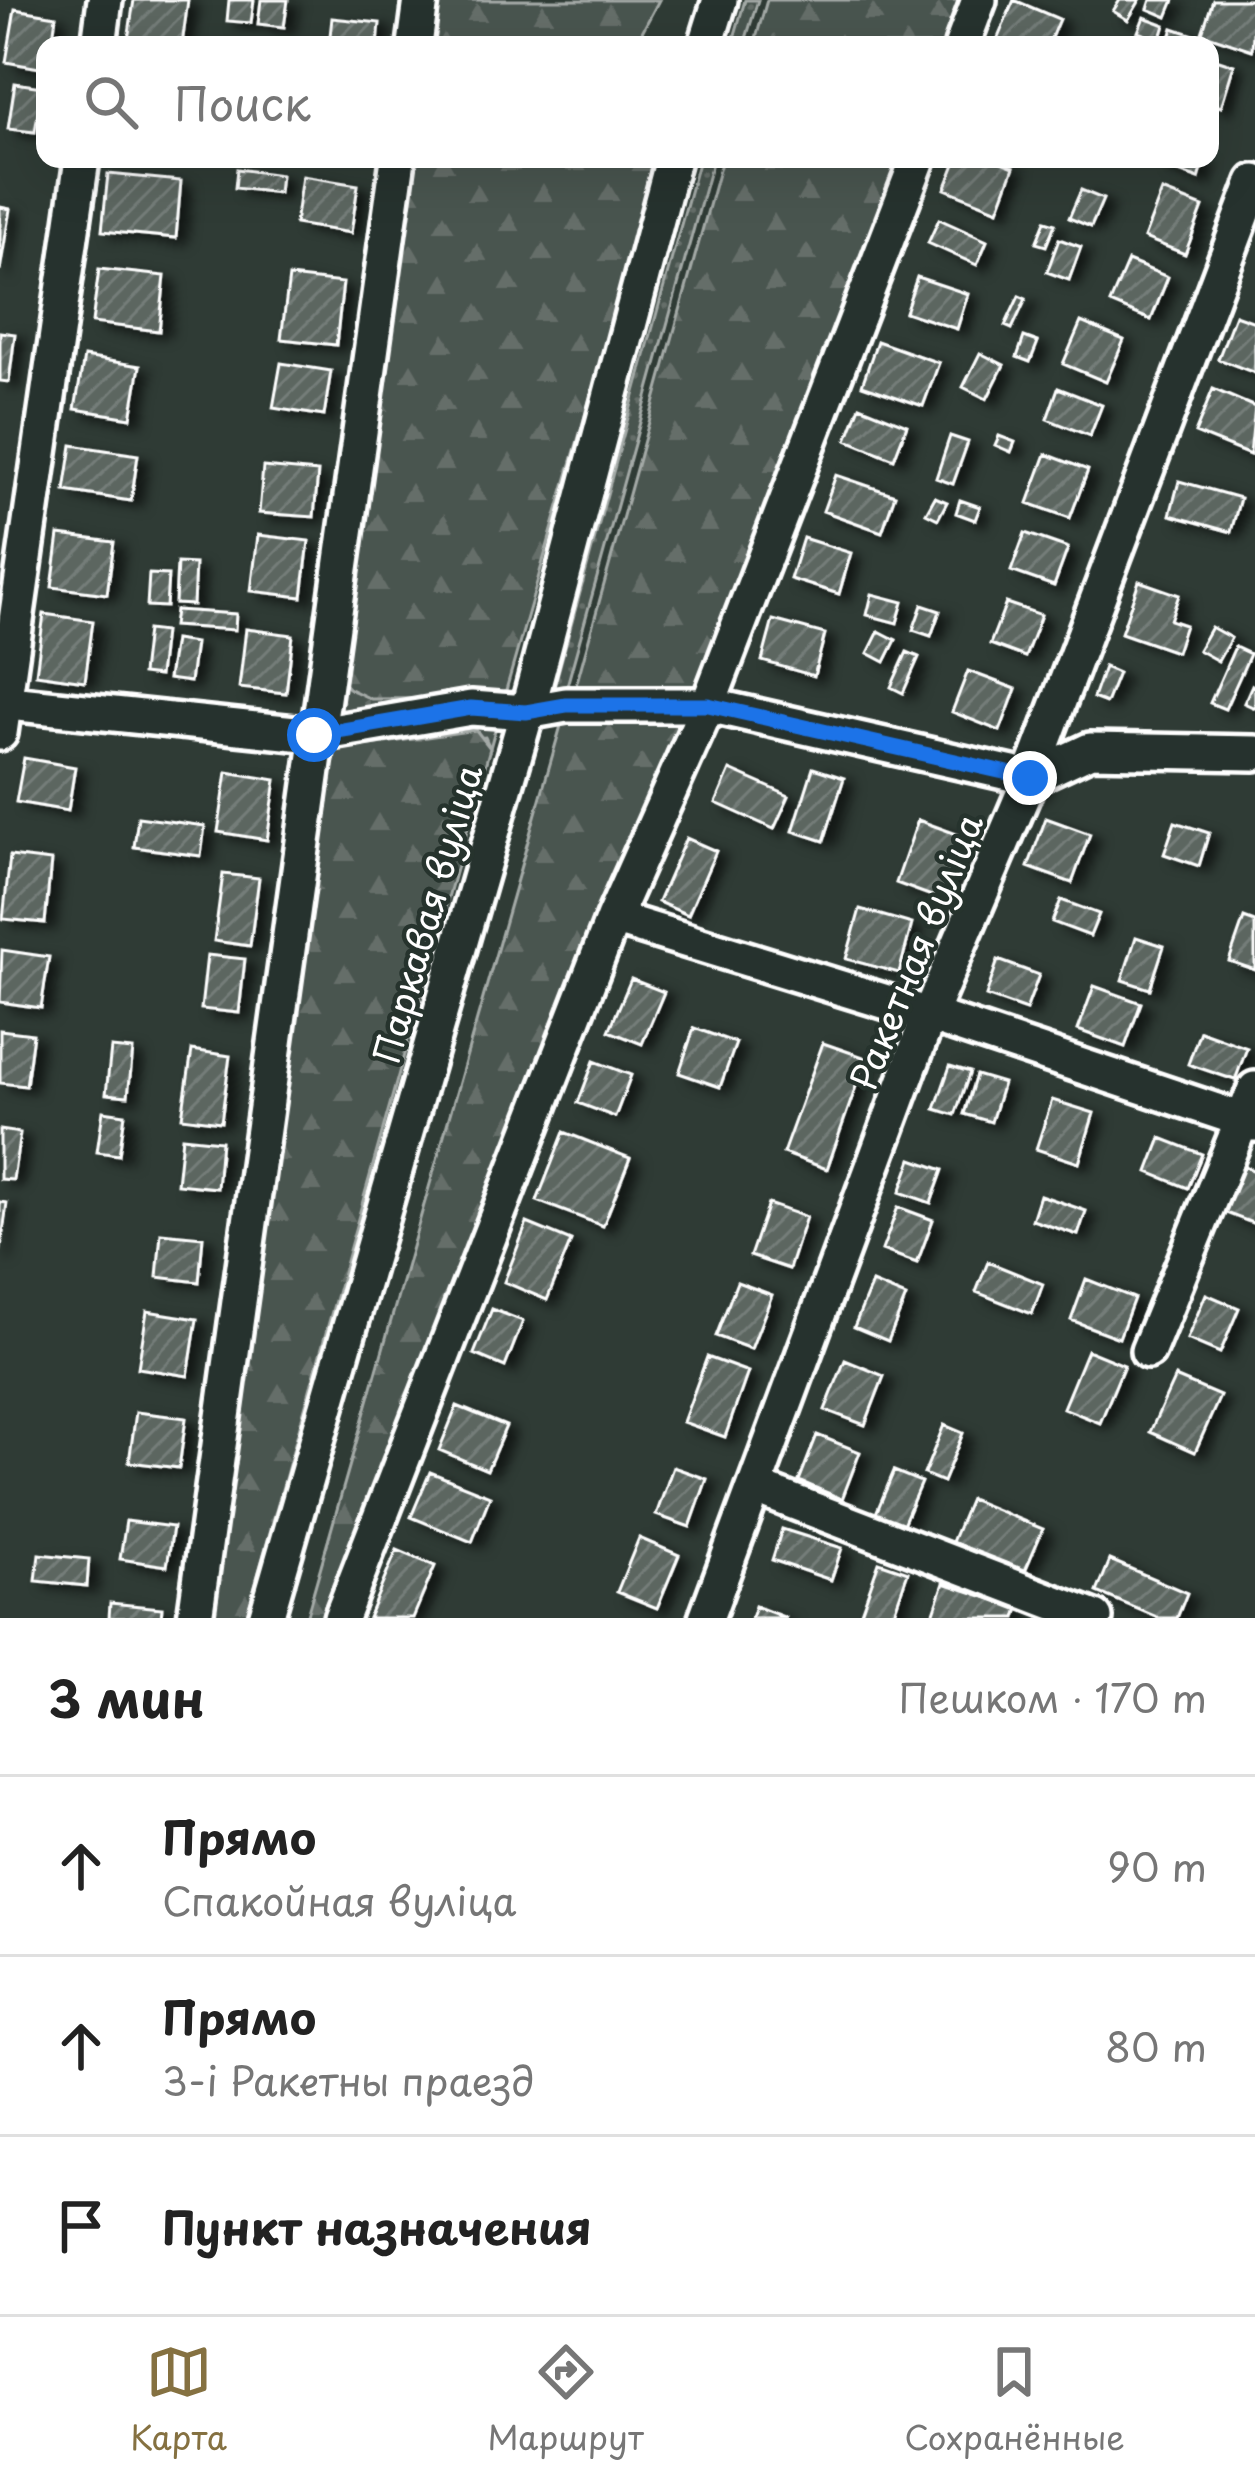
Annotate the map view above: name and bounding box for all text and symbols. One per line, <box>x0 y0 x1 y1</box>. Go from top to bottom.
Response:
search box <box>36 36 1219 168</box>
text: Поиск <box>174 68 311 136</box>
icon: search <box>78 69 144 135</box>
route start <box>287 708 341 762</box>
route end <box>1003 751 1057 805</box>
street label: Паркавая вуліца <box>358 758 495 1069</box>
street label: Ракетная вуліца <box>835 805 995 1098</box>
text: 3 мин <box>48 1658 205 1735</box>
text: Пешком · 170 m <box>898 1667 1207 1726</box>
text: Прямо <box>162 1802 316 1870</box>
icon: ahead <box>48 1833 114 1899</box>
text: 90 m <box>1107 1836 1207 1895</box>
text: Спакойная вуліца <box>162 1870 516 1929</box>
text: Прямо <box>162 1982 316 2050</box>
icon: ahead <box>48 2013 114 2079</box>
text: 80 m <box>1105 2016 1207 2075</box>
text: 3-і Ракетны праезд <box>162 2050 534 2109</box>
text: Пункт назначения <box>162 2192 592 2260</box>
icon: arrive <box>48 2193 114 2259</box>
tab: Карта <box>130 2339 227 2461</box>
tab: Маршрут <box>488 2339 644 2461</box>
tab: Сохранённые <box>904 2339 1125 2461</box>

